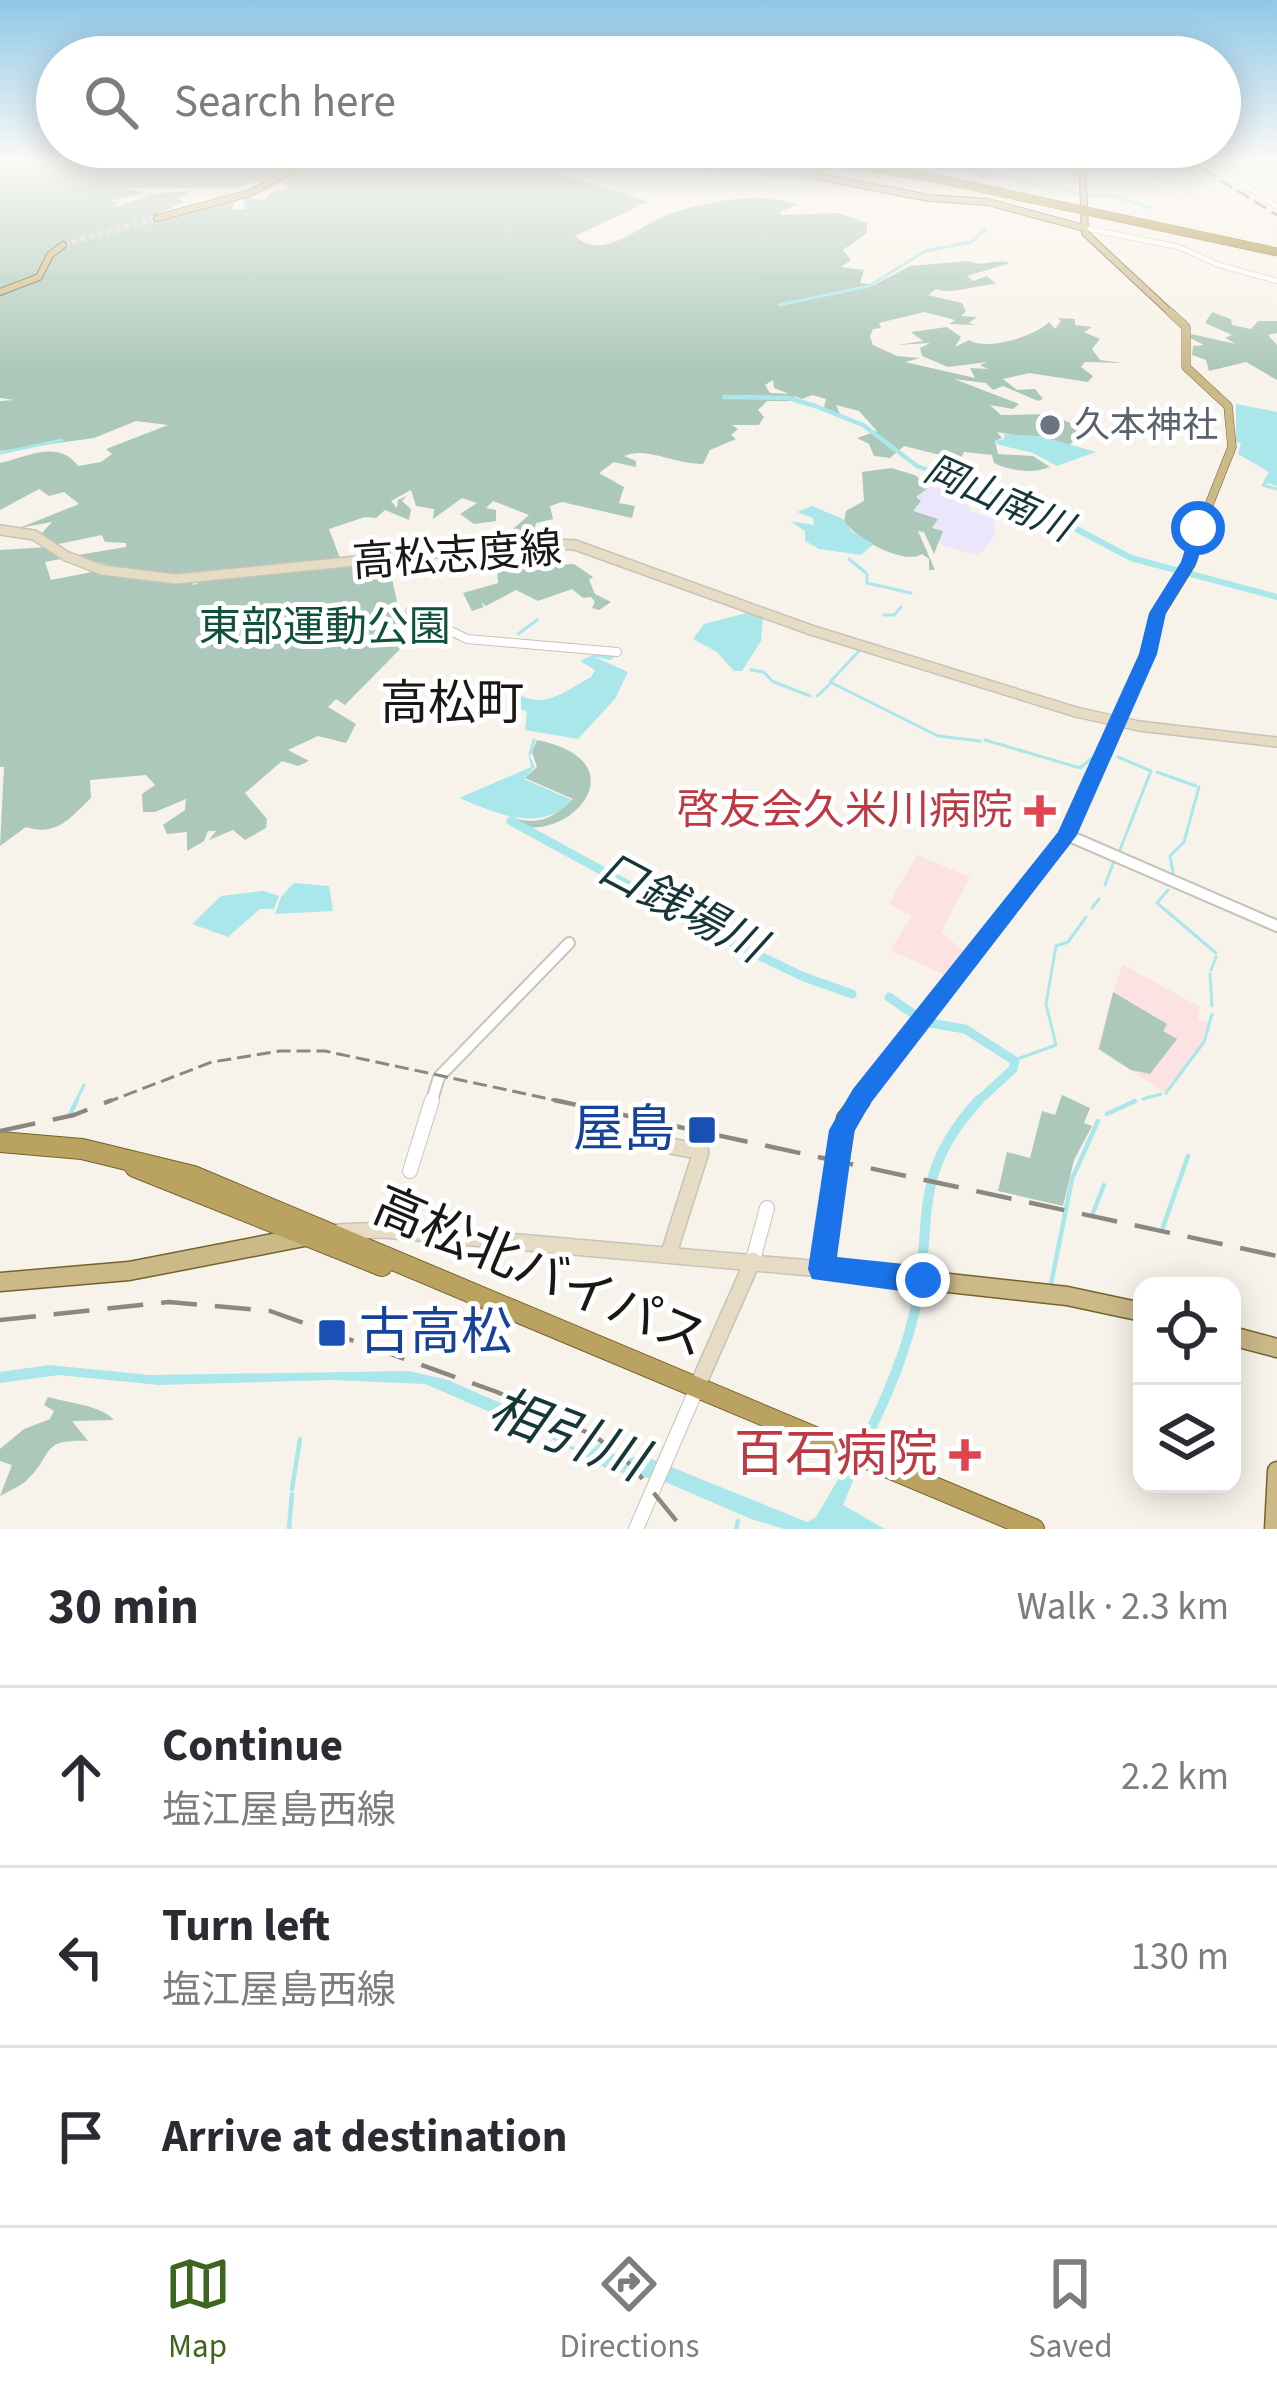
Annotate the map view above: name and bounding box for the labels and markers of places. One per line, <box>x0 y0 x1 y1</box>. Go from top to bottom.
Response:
place label: 久本神社 <box>1074 400 1218 451</box>
marker: 久本神社 <box>1037 412 1063 438</box>
place label: 啓友会久米川病院 <box>677 781 1013 841</box>
marker: 啓友会久米川病院 <box>1024 795 1056 827</box>
place label: 屋島 <box>573 1094 675 1166</box>
marker: 屋島 <box>686 1114 718 1146</box>
place label: 古高松 <box>359 1297 512 1369</box>
marker: 古高松 <box>316 1317 348 1349</box>
place label: 百石病院 <box>734 1419 938 1491</box>
marker: 百石病院 <box>949 1439 981 1471</box>

